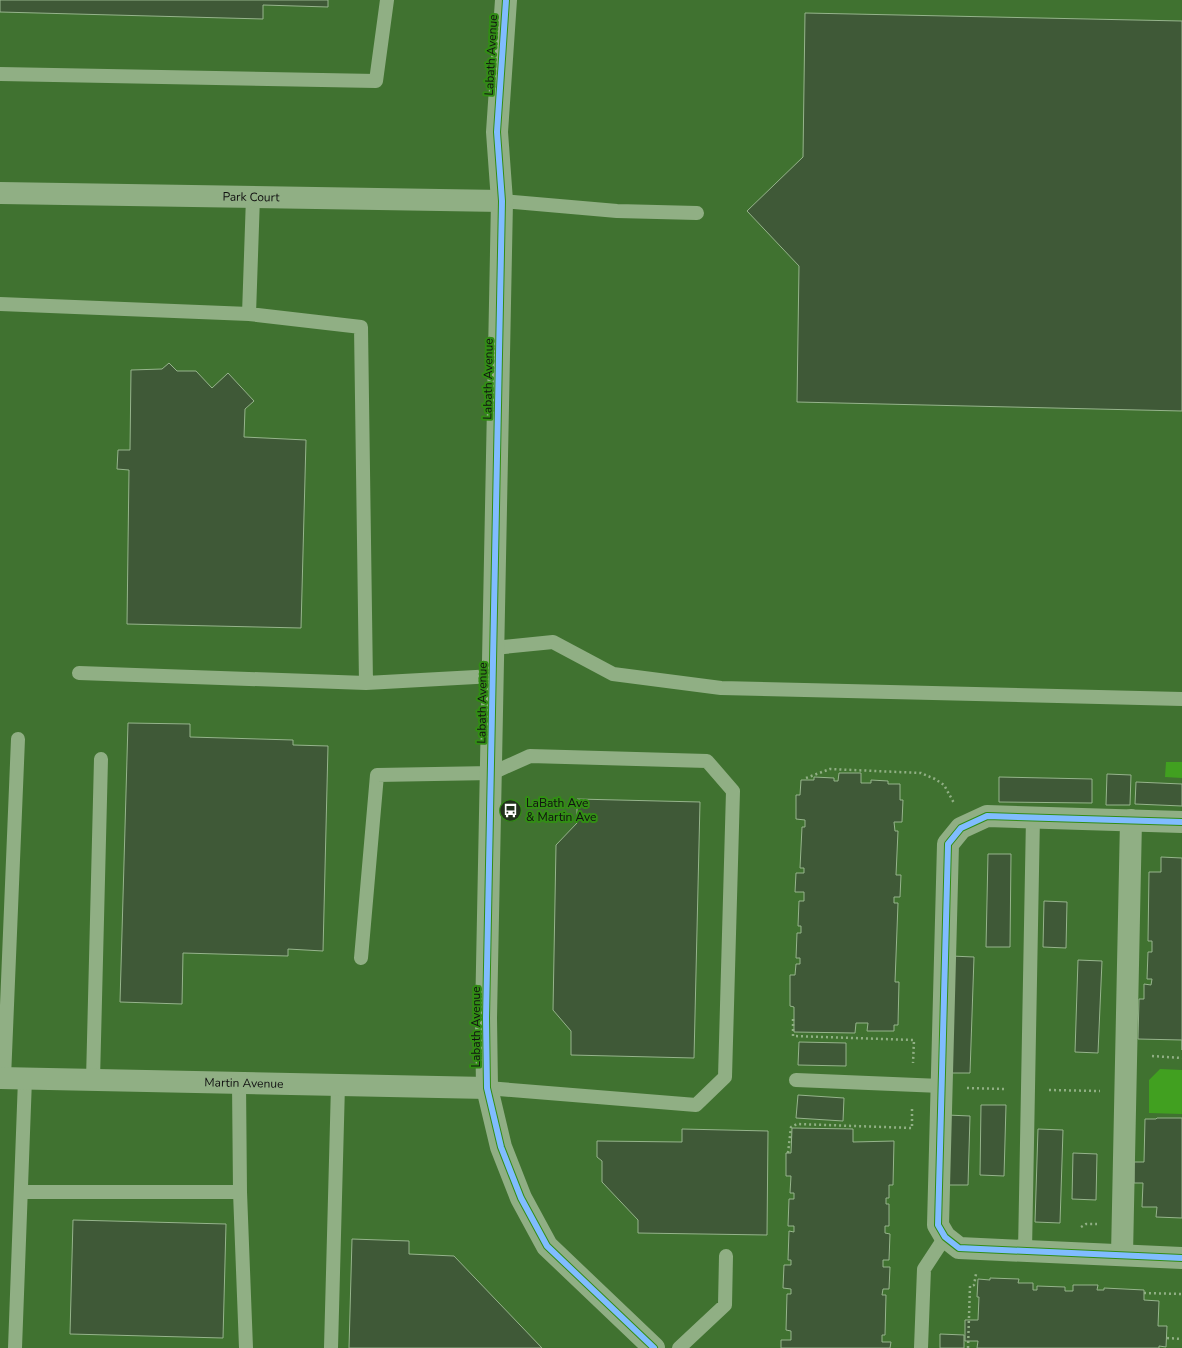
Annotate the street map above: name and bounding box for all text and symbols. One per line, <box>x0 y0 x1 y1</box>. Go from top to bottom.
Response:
street label: Labath Avenue <box>481 14 501 96</box>
street label: Park Court <box>222 189 280 205</box>
street label: Labath Avenue <box>479 338 497 420</box>
street label: Labath Avenue <box>473 662 491 744</box>
place label: LaBath Ave & Martin Ave <box>526 795 596 825</box>
bus stop icon: LaBath Ave & Martin Ave <box>498 797 524 823</box>
street label: Labath Avenue <box>468 986 484 1068</box>
street label: Martin Avenue <box>204 1074 284 1092</box>

